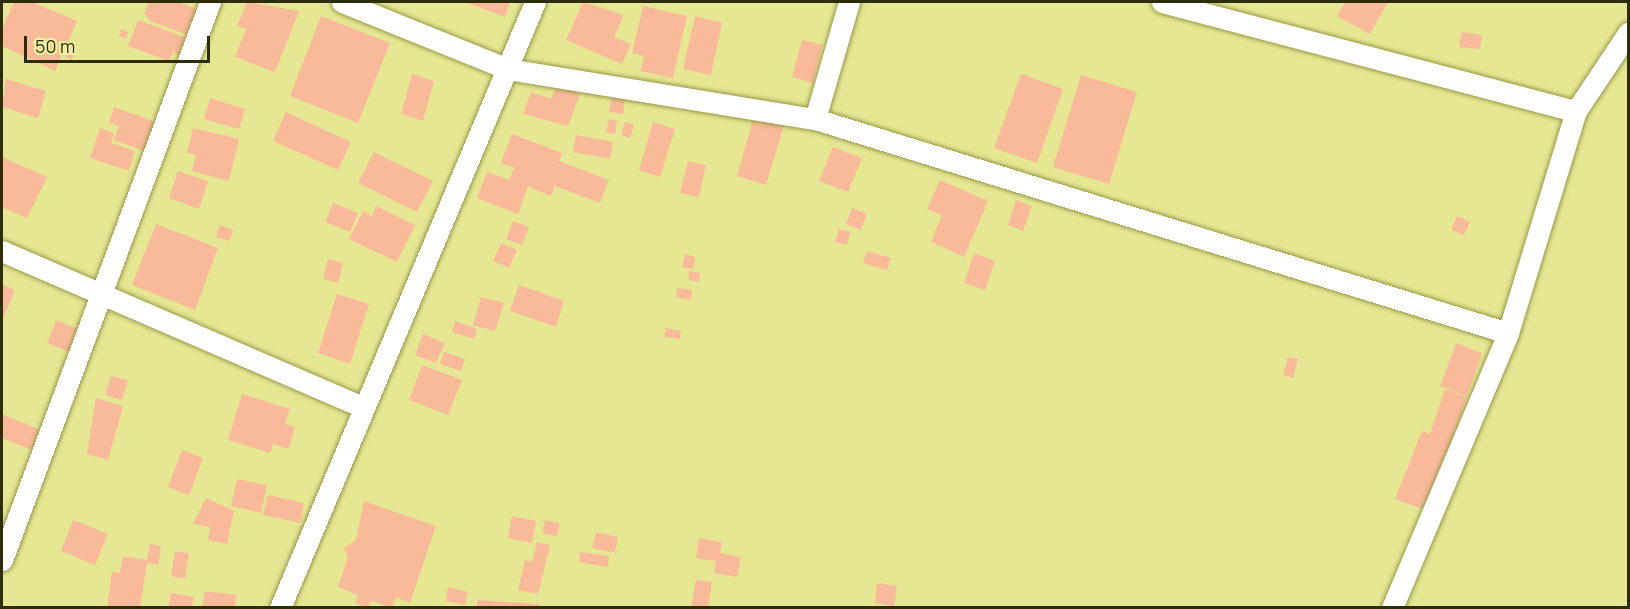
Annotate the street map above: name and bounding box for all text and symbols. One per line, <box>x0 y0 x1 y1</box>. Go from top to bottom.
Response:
scale bar <box>27 24 213 62</box>
text: 50 m <box>35 34 75 58</box>

